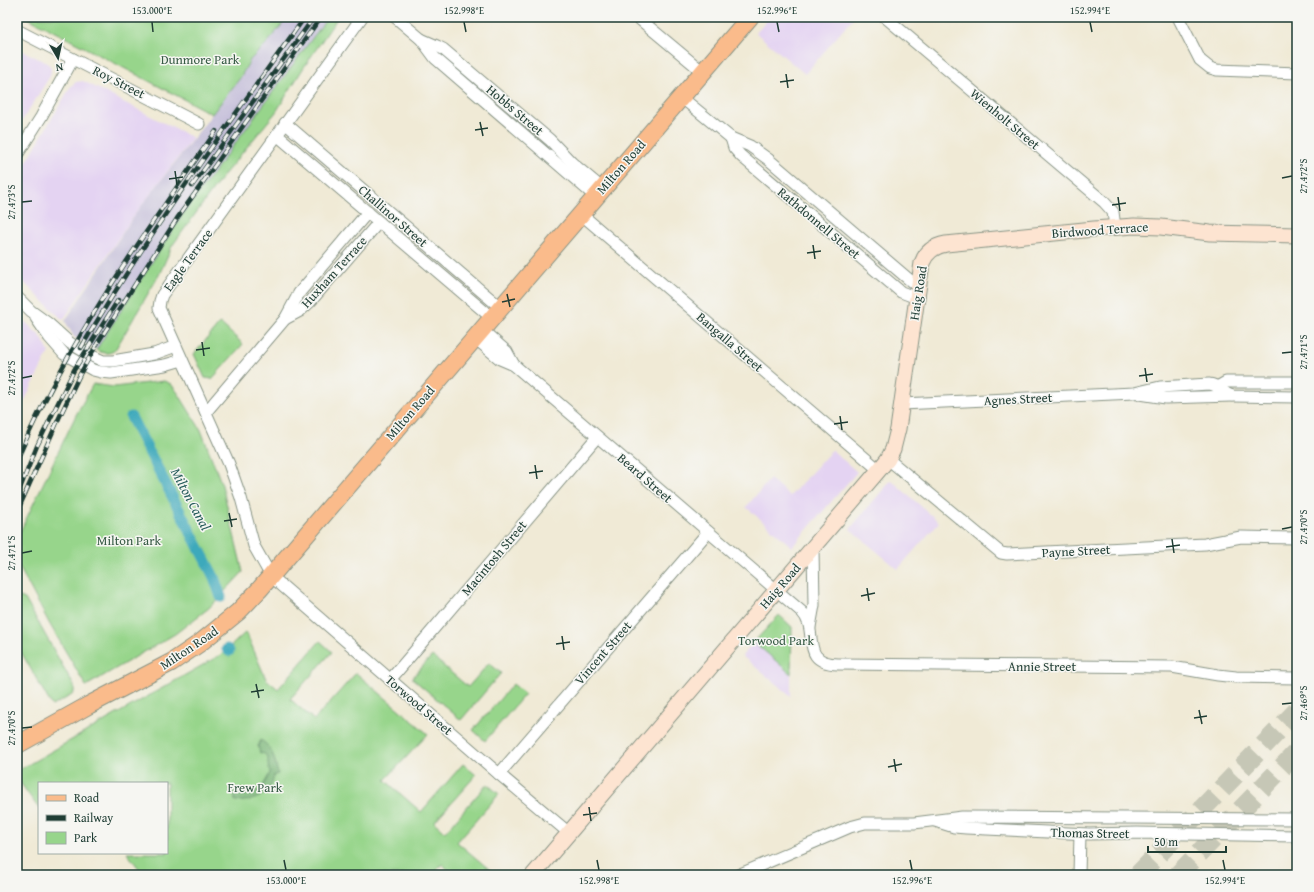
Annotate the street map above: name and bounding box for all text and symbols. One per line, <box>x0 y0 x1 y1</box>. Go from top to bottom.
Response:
text: 153.000°E <box>132 3 172 18</box>
text: 152.998°E <box>444 3 484 18</box>
text: 152.996°E <box>757 3 797 18</box>
text: 152.994°E <box>1070 3 1110 18</box>
north arrow <box>38 38 78 78</box>
park label: Dunmore Park <box>161 50 240 69</box>
text: N <box>54 59 64 76</box>
street label: Roy Street <box>90 61 149 103</box>
street label: Hobbs Street <box>482 80 548 140</box>
street label: Wienholt Street <box>966 84 1044 154</box>
street label: Milton Road <box>592 136 650 198</box>
text: 27.472°S <box>1296 158 1311 193</box>
street label: Challinor Street <box>354 180 432 252</box>
street label: Rathdonnell Street <box>774 183 865 264</box>
text: 27.473°S <box>4 184 19 219</box>
street label: Birdwood Terrace <box>1051 217 1149 243</box>
street label: Eagle Terrace <box>159 225 217 295</box>
street label: Huxham Terrace <box>297 232 371 312</box>
street label: Haig Road <box>904 264 932 322</box>
street label: Bangalla Street <box>693 308 768 377</box>
text: 27.471°S <box>1296 334 1311 369</box>
text: 27.472°S <box>4 360 19 395</box>
street label: Milton Road <box>381 382 439 444</box>
street label: Agnes Street <box>983 388 1053 410</box>
street label: Beard Street <box>613 449 677 508</box>
water label: Milton Canal <box>166 464 216 534</box>
text: 27.470°S <box>1296 509 1311 544</box>
street label: Macintosh Street <box>457 516 531 600</box>
park label: Milton Park <box>97 531 162 550</box>
text: 27.471°S <box>4 535 19 570</box>
street label: Payne Street <box>1041 540 1111 562</box>
street label: Haig Road <box>755 559 805 613</box>
street label: Vincent Street <box>570 617 636 689</box>
street label: Milton Road <box>156 621 222 674</box>
park label: Torwood Park <box>738 631 814 650</box>
street label: Annie Street <box>1008 657 1076 676</box>
street label: Torwood Street <box>381 670 457 740</box>
text: 27.469°S <box>1296 685 1311 720</box>
text: 27.470°S <box>4 710 19 745</box>
park label: Frew Park <box>228 778 283 797</box>
legend <box>38 782 168 854</box>
text: Road <box>74 789 100 806</box>
text: Railway <box>74 809 113 826</box>
street label: Thomas Street <box>1050 823 1130 843</box>
scale bar <box>1148 828 1226 854</box>
text: Park <box>74 829 98 846</box>
text: 50 m <box>1154 833 1178 850</box>
text: 153.000°E <box>266 873 306 888</box>
text: 152.998°E <box>579 873 619 888</box>
text: 152.996°E <box>892 873 932 888</box>
text: 152.994°E <box>1205 873 1245 888</box>

